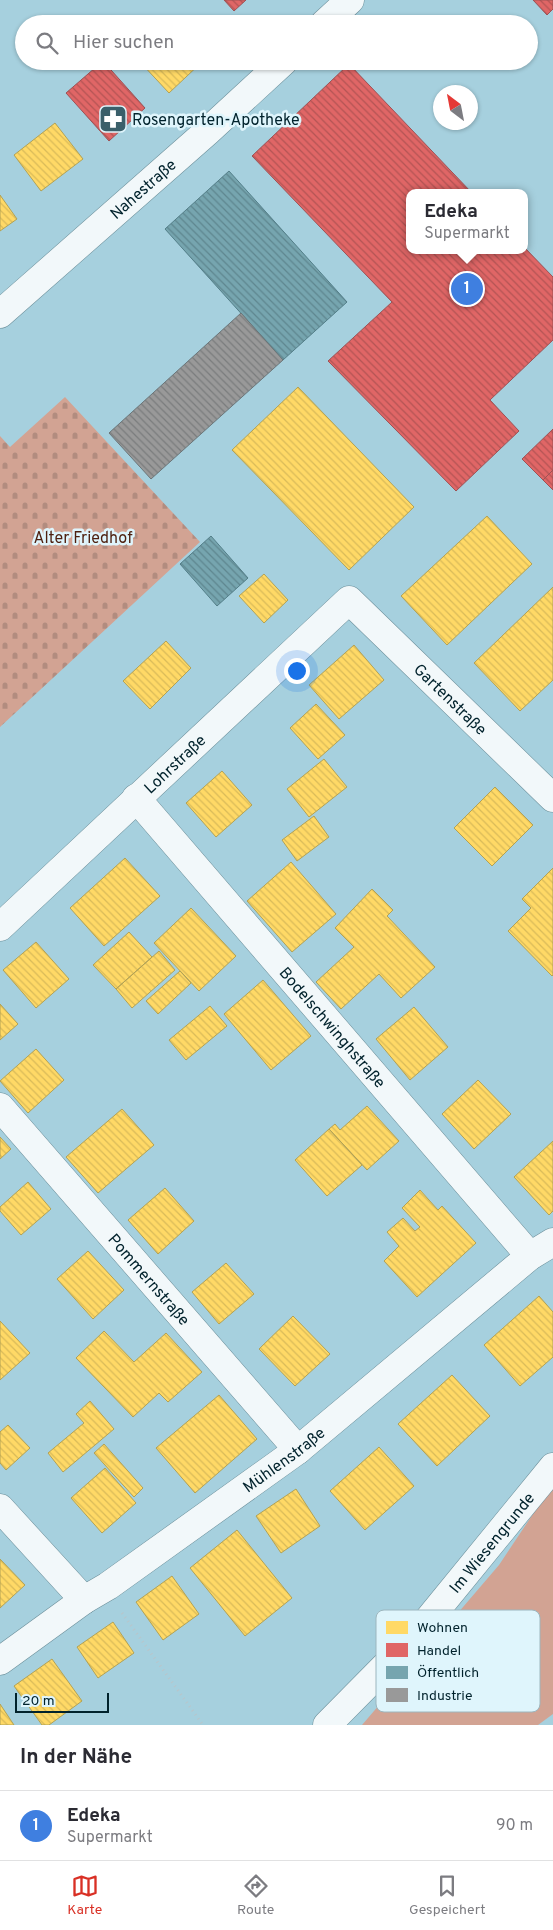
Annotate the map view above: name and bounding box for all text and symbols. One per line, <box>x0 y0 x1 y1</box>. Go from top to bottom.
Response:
search box <box>15 15 538 70</box>
icon: search <box>33 29 61 57</box>
text: Hier suchen <box>73 31 174 55</box>
north arrow <box>433 85 478 130</box>
pharmacy icon: Rosengarten-Apotheke <box>98 104 128 134</box>
place label: Rosengarten-Apotheke <box>132 111 300 131</box>
street label: Nahestraße <box>107 156 181 224</box>
popup <box>406 189 528 254</box>
text: Edeka <box>424 200 478 224</box>
text: Supermarkt <box>424 224 510 244</box>
pin: 1 <box>451 270 483 308</box>
park label: Alter Friedhof <box>34 529 133 549</box>
your location <box>284 658 310 684</box>
street label: Gartenstraße <box>408 660 490 740</box>
street label: Lohrstraße <box>141 731 211 799</box>
street label: Bodelschwinghstraße <box>274 964 389 1093</box>
street label: Pommernstraße <box>103 1230 193 1330</box>
street label: Mühlenstraße <box>240 1424 330 1498</box>
street label: Im Wiesengrunde <box>446 1489 540 1598</box>
legend <box>376 1610 540 1712</box>
text: Wohnen <box>417 1620 468 1637</box>
text: Handel <box>417 1643 461 1660</box>
text: Öffentlich <box>417 1664 479 1682</box>
text: Industrie <box>417 1688 472 1705</box>
scale bar <box>15 1690 109 1713</box>
text: 20 m <box>22 1693 55 1710</box>
text: In der Nähe <box>20 1744 132 1771</box>
text: Edeka <box>67 1804 121 1828</box>
text: 1 <box>33 1816 39 1836</box>
text: 90 m <box>496 1816 533 1836</box>
text: Supermarkt <box>67 1828 153 1848</box>
tab: Karte <box>67 1872 102 1919</box>
tab: Route <box>237 1872 274 1919</box>
tab: Gespeichert <box>409 1872 486 1919</box>

